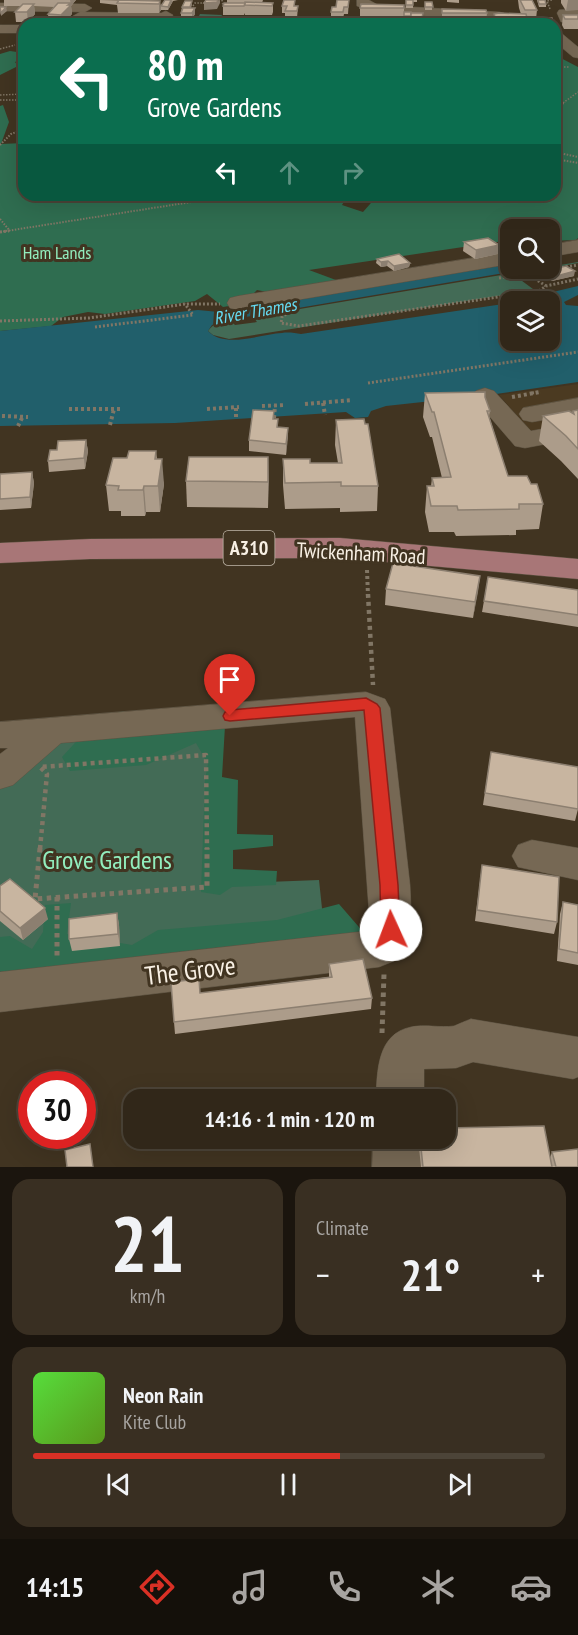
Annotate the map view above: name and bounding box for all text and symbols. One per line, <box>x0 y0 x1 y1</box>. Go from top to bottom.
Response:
text: 80 m <box>147 37 224 92</box>
icon: left <box>48 42 126 120</box>
text: Grove Gardens <box>147 90 282 124</box>
icon: left <box>210 156 243 189</box>
icon: ahead <box>273 156 306 189</box>
icon: right <box>336 156 369 189</box>
map controls <box>500 219 560 351</box>
button: search <box>500 219 560 279</box>
park label: Ham Lands <box>23 241 91 264</box>
button: layers <box>500 291 560 351</box>
water label: River Thames <box>212 292 300 330</box>
road number: A310 <box>224 531 274 565</box>
street label: Twickenham Road <box>296 536 426 570</box>
pin <box>204 654 255 716</box>
icon: arrive <box>213 663 246 696</box>
park label: Grove Gardens <box>42 843 172 876</box>
position arrow <box>359 898 423 962</box>
street label: The Grove <box>143 948 237 992</box>
speed limit sign: 30 <box>18 1071 96 1149</box>
text: 14:16 · 1 min · 120 m <box>204 1105 375 1133</box>
text: 21 <box>110 1193 185 1294</box>
text: Climate <box>316 1215 369 1241</box>
text: 21° <box>401 1245 460 1303</box>
text: − <box>316 1253 330 1296</box>
text: + <box>531 1253 545 1296</box>
text: km/h <box>130 1283 165 1309</box>
text: Neon Rain <box>123 1381 203 1409</box>
text: Kite Club <box>123 1409 186 1435</box>
icon: previous <box>102 1468 135 1501</box>
icon: pause <box>272 1468 305 1501</box>
icon: next <box>443 1468 476 1501</box>
icon: directions <box>136 1566 178 1608</box>
icon: music <box>229 1566 271 1608</box>
icon: phone <box>323 1566 365 1608</box>
icon: climate <box>417 1566 459 1608</box>
icon: car <box>510 1566 552 1608</box>
text: 14:15 <box>26 1570 84 1604</box>

